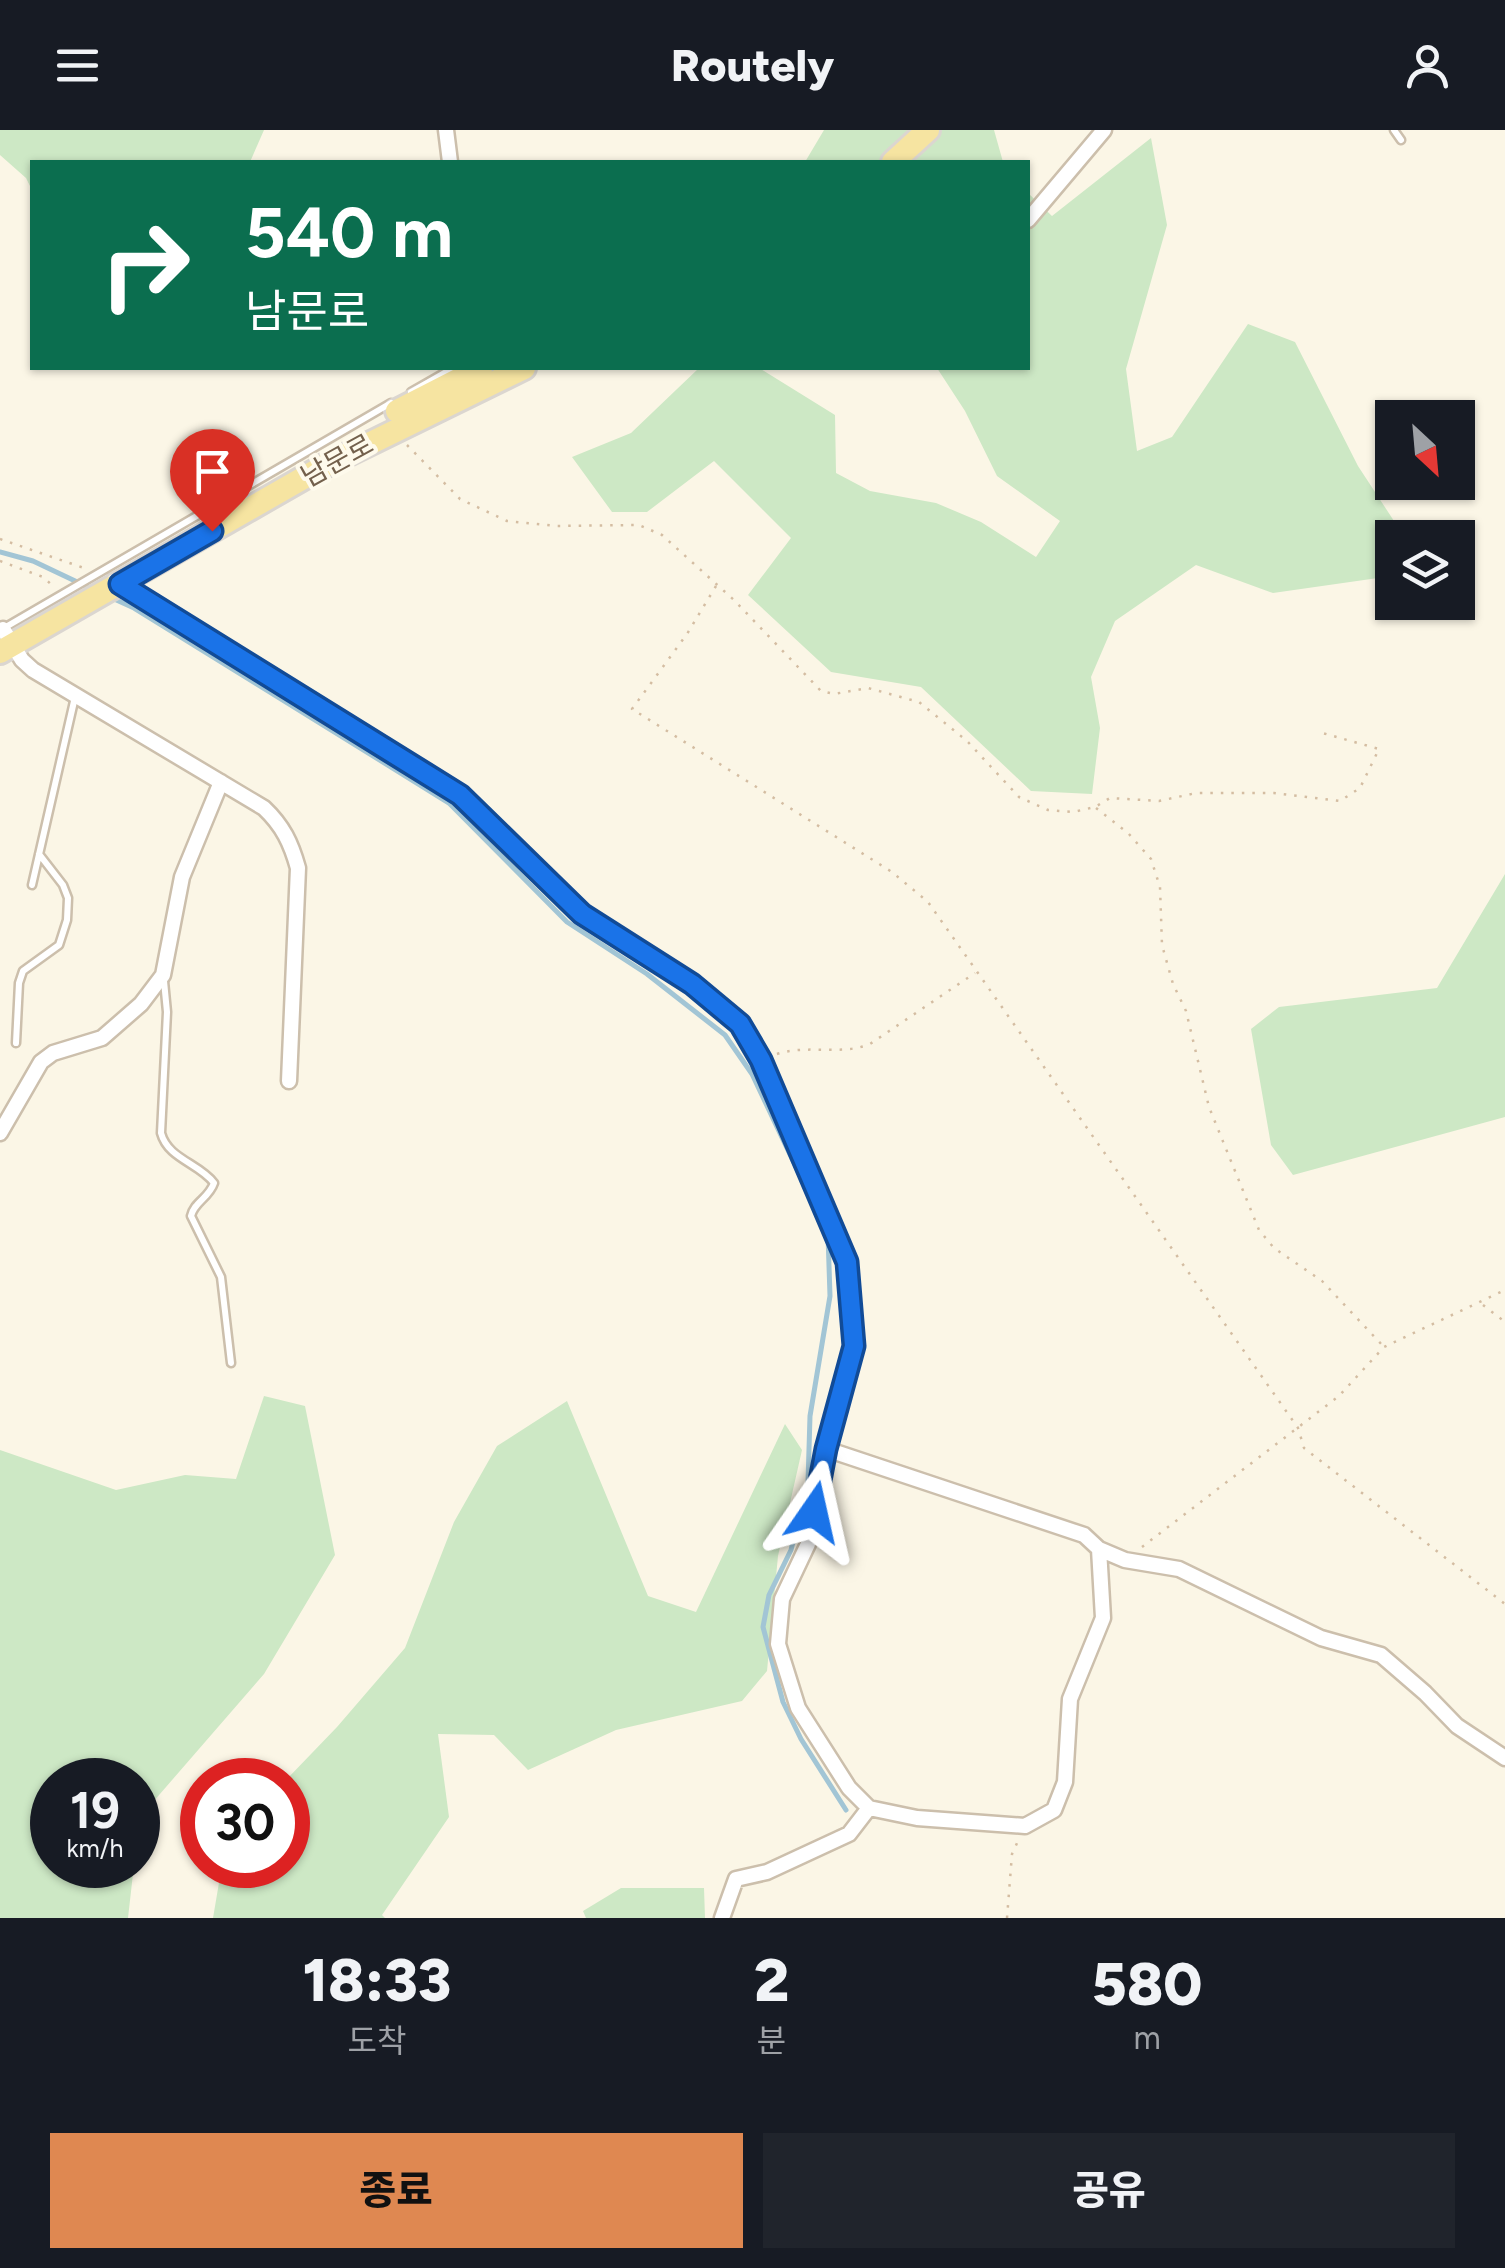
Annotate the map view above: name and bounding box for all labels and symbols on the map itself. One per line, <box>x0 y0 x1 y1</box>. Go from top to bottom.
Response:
north arrow <box>1375 400 1475 500</box>
street label: 남문로 <box>295 426 379 494</box>
pin <box>170 429 255 532</box>
position arrow <box>762 1460 866 1564</box>
speed limit sign: 30 <box>180 1758 310 1888</box>

